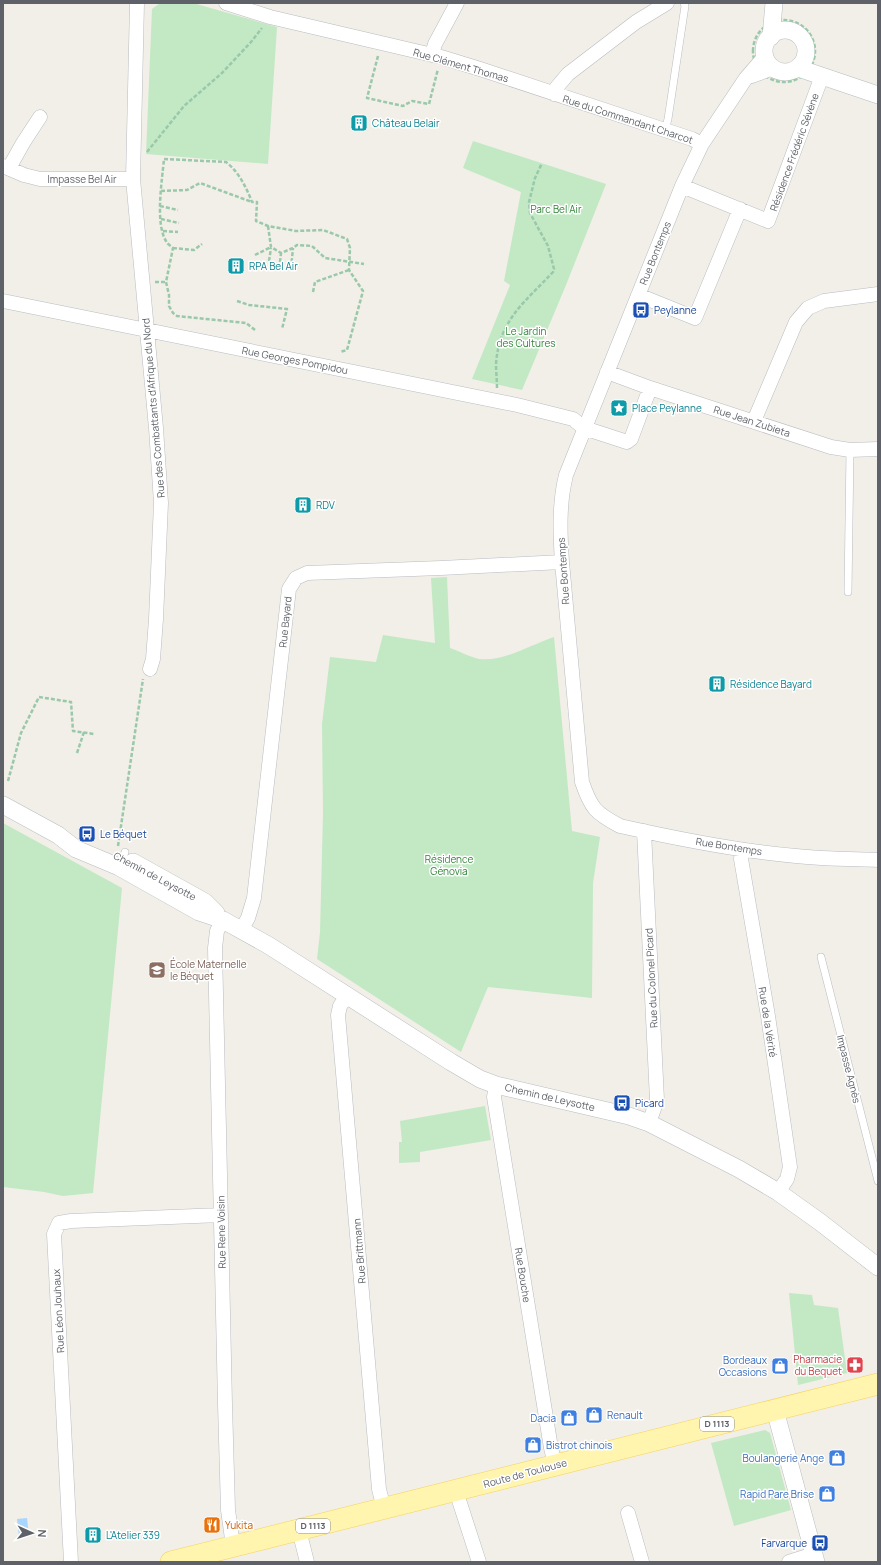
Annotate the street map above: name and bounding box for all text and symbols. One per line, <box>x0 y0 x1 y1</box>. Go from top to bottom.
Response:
street label: Rue Clément Thomas <box>412 45 510 85</box>
street label: Rue du Commandant Charcot <box>561 91 695 147</box>
street label: Résidence Frédéric Sévène <box>766 91 822 213</box>
building icon: Château Belair <box>349 113 369 133</box>
place label: Château Belair <box>372 116 440 130</box>
street label: Impasse Bel Air <box>47 172 117 186</box>
park label: Parc Bel Air <box>531 202 582 216</box>
street label: Rue Bontemps <box>636 219 674 287</box>
building icon: RPA Bel Air <box>226 256 246 276</box>
place label: RPA Bel Air <box>249 259 298 273</box>
bus stop icon: Peylanne <box>631 300 651 320</box>
place label: Peylanne <box>654 303 697 317</box>
street label: Rue des Combattants d'Afrique du Nord <box>138 317 168 499</box>
park label: Le Jardin des Cultures <box>497 324 556 350</box>
street label: Rue Georges Pompidou <box>241 343 349 377</box>
place icon: Place Peylanne <box>609 398 629 418</box>
place label: Place Peylanne <box>632 401 702 415</box>
street label: Rue Jean Zubieta <box>712 402 792 440</box>
building icon: RDV <box>293 495 313 515</box>
place label: RDV <box>316 498 335 512</box>
street label: Rue Bontemps <box>554 537 572 605</box>
street label: Rue Bayard <box>275 596 295 648</box>
building icon: Résidence Bayard <box>707 674 727 694</box>
place label: Résidence Bayard <box>730 677 812 691</box>
bus stop icon: Le Béquet <box>77 824 97 844</box>
place label: Le Béquet <box>100 827 147 841</box>
street label: Rue Bontemps <box>695 834 763 858</box>
street label: Chemin de Leysotte <box>111 848 199 904</box>
park label: Résidence Génovia <box>425 852 473 878</box>
street label: Rue du Colonel Picard <box>641 928 661 1028</box>
place label: École Maternelle le Béquet <box>170 957 247 983</box>
school or university icon: École Maternelle le Béquet <box>147 960 167 980</box>
street label: Rue de la Vérité <box>756 986 780 1058</box>
street label: Impasse Agnès <box>834 1033 864 1105</box>
street label: Chemin de Leysotte <box>504 1080 596 1114</box>
bus stop icon: Picard <box>612 1093 632 1113</box>
place label: Picard <box>635 1096 664 1110</box>
street label: Rue Rene Voisin <box>213 1195 229 1269</box>
street label: Rue Brittmann <box>349 1218 369 1284</box>
street label: Rue Bouche <box>512 1247 534 1304</box>
street label: Rue Léon Jouhaux <box>49 1268 67 1353</box>
place label: Pharmacie du Bequet <box>793 1352 842 1378</box>
place label: Bordeaux Occasions <box>719 1353 768 1379</box>
pharmacy icon: Pharmacie du Bequet <box>845 1355 865 1375</box>
shop icon: Bordeaux Occasions <box>770 1356 790 1376</box>
shop icon: Renault <box>584 1405 604 1425</box>
shop icon: Dacia <box>559 1408 579 1428</box>
place label: Renault <box>607 1408 643 1422</box>
place label: Dacia <box>530 1411 556 1425</box>
road number: D 1113 <box>700 1417 734 1431</box>
shop icon: Bistrot chinois <box>523 1435 543 1455</box>
place label: Bistrot chinois <box>546 1438 612 1452</box>
shop icon: Boulangerie Ange <box>827 1448 847 1468</box>
place label: Boulangerie Ange <box>743 1451 824 1465</box>
street label: Route de Toulouse <box>482 1455 568 1491</box>
shop icon: Rapid Pare Brise <box>817 1484 837 1504</box>
place label: Rapid Pare Brise <box>740 1487 814 1501</box>
north arrow <box>12 1513 52 1553</box>
restaurant icon: Yukita <box>202 1515 222 1535</box>
place label: Yukita <box>225 1518 253 1532</box>
road number: D 1113 <box>296 1519 330 1533</box>
building icon: L'Atelier 339 <box>83 1525 103 1545</box>
place label: L'Atelier 339 <box>106 1528 160 1542</box>
text: N <box>35 1529 50 1538</box>
bus stop icon: Farvarque <box>810 1533 830 1553</box>
place label: Farvarque <box>761 1536 807 1550</box>

